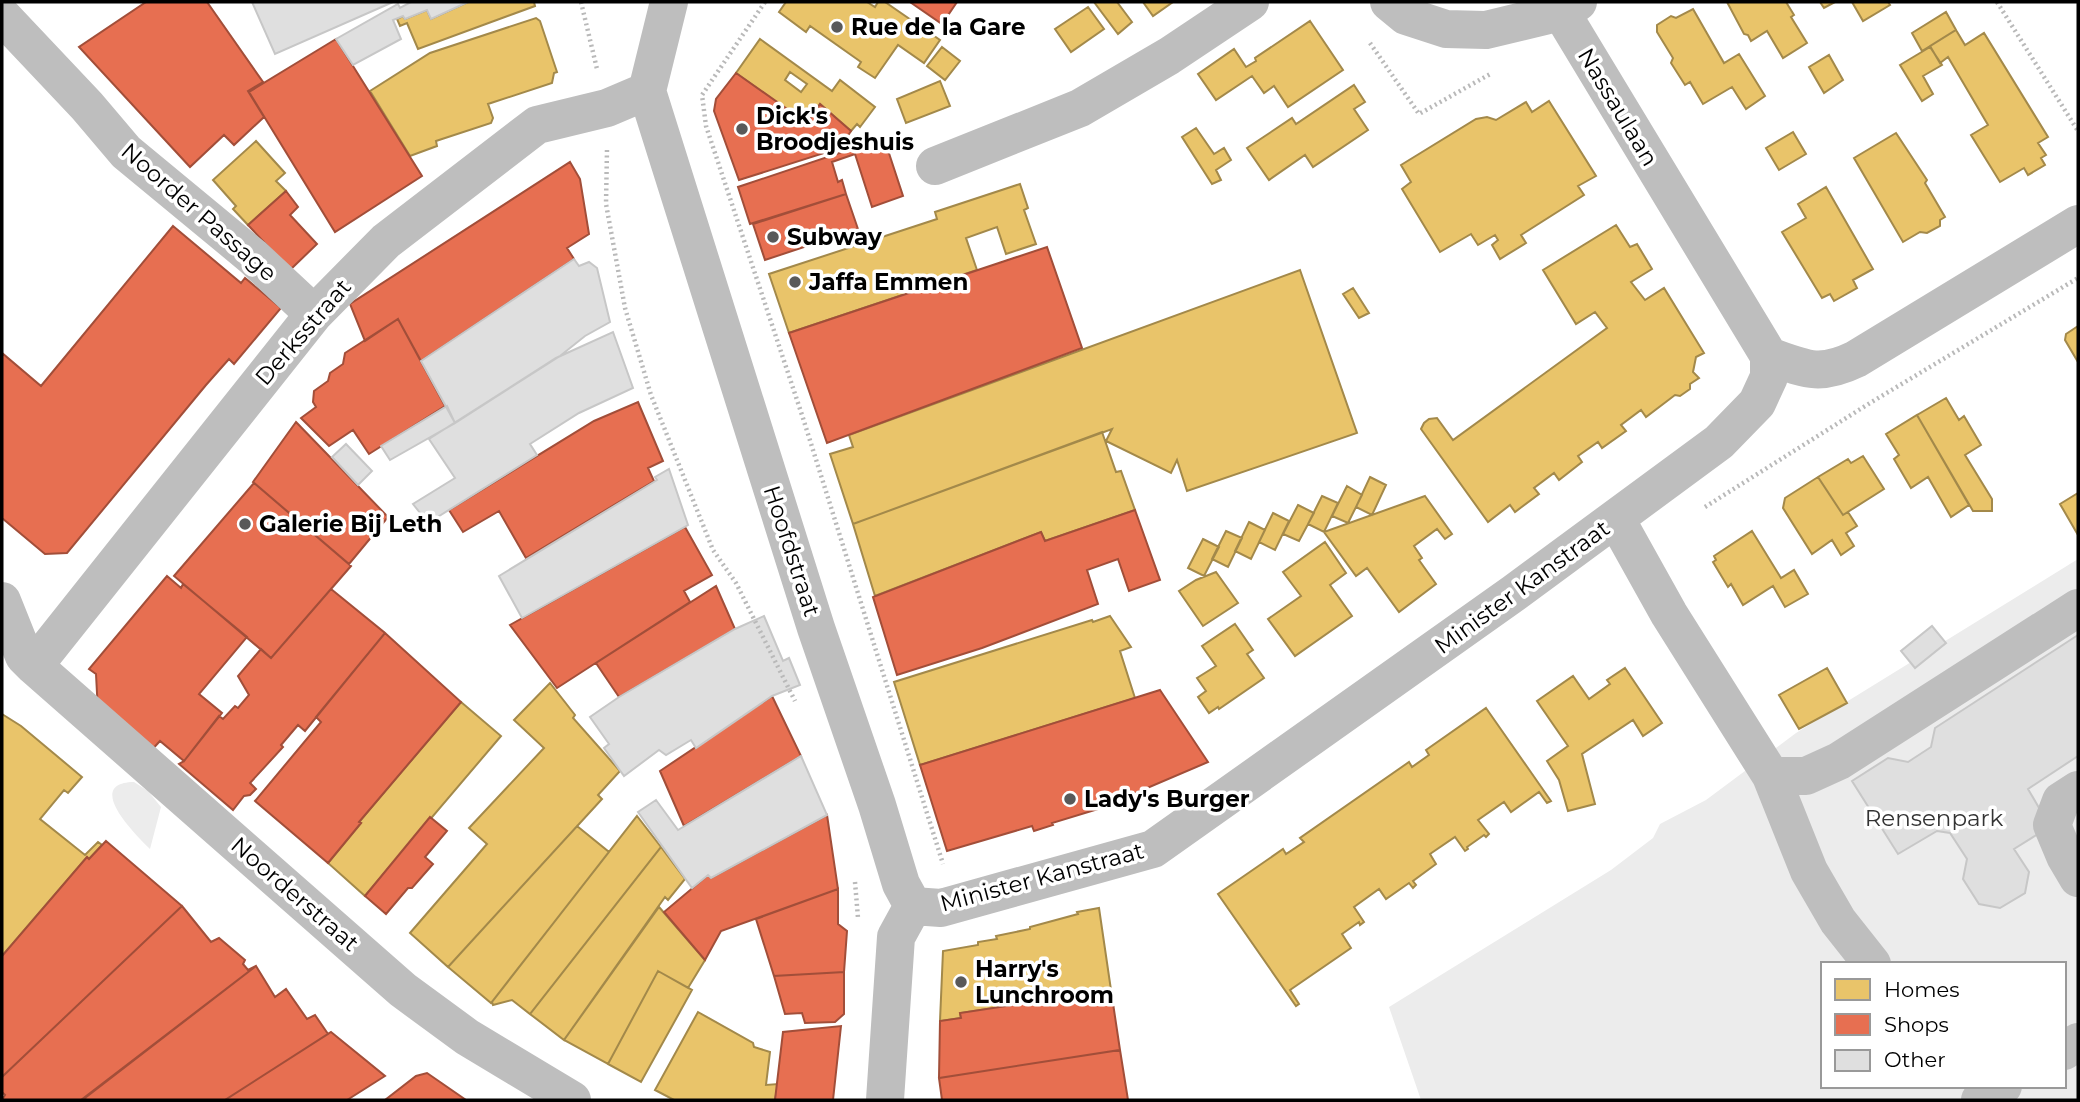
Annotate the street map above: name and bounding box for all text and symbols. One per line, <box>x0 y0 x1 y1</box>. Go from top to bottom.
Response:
place label: Rue de la Gare <box>851 13 1025 41</box>
marker: Rue de la Gare <box>829 19 845 35</box>
street label: Nassaulaan <box>1572 43 1664 171</box>
place label: Dick's Broodjeshuis <box>756 102 914 156</box>
marker: Dick's Broodjeshuis <box>734 121 750 137</box>
street label: Noorder Passage <box>116 137 282 287</box>
place label: Subway <box>787 223 882 251</box>
marker: Subway <box>765 229 781 245</box>
place label: Jaffa Emmen <box>808 268 968 296</box>
street label: Derksstraat <box>249 273 357 391</box>
marker: Jaffa Emmen <box>787 274 803 290</box>
street label: Hoofdstraat <box>758 482 826 620</box>
place label: Galerie Bij Leth <box>259 510 442 538</box>
street label: Minister Kanstraat <box>1429 514 1615 660</box>
marker: Galerie Bij Leth <box>237 516 253 532</box>
place label: Lady's Burger <box>1084 785 1250 813</box>
marker: Lady's Burger <box>1062 791 1078 807</box>
park label: Rensenpark <box>1865 804 2004 832</box>
street label: Noorderstraat <box>225 831 365 957</box>
street label: Minister Kanstraat <box>937 836 1147 918</box>
place label: Harry's Lunchroom <box>975 955 1114 1009</box>
legend <box>1821 962 2066 1088</box>
marker: Harry's Lunchroom <box>953 974 969 990</box>
text: Homes <box>1884 977 1959 1002</box>
text: Shops <box>1884 1012 1949 1037</box>
text: Other <box>1884 1047 1946 1072</box>

